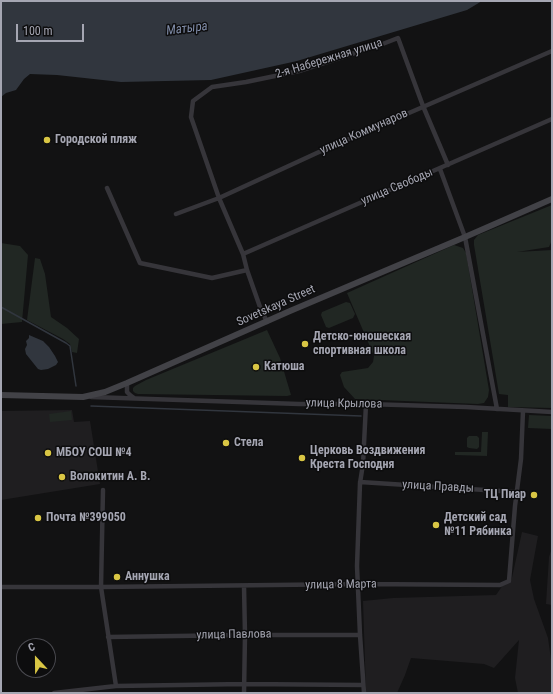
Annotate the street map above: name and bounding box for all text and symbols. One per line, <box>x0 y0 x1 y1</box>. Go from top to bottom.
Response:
scale bar <box>18 16 86 42</box>
water label: Матыра <box>165 19 209 39</box>
text: 100 m <box>23 24 53 38</box>
street label: 2-я Набережная улица <box>274 36 384 82</box>
street label: улица Коммунаров <box>318 106 410 158</box>
place label: Городской пляж <box>55 133 137 147</box>
marker: Городской пляж <box>42 135 52 145</box>
street label: улица Свободы <box>359 165 435 209</box>
street label: Sovetskaya Street <box>234 282 318 330</box>
place label: Детско-юношеская спортивная школа <box>313 330 411 358</box>
marker: Детско-юношеская спортивная школа <box>300 339 310 349</box>
place label: Катюша <box>264 360 305 374</box>
marker: Катюша <box>251 362 261 372</box>
street label: улица Крылова <box>306 396 382 412</box>
place label: Стела <box>234 436 263 450</box>
marker: Стела <box>221 438 231 448</box>
place label: Церковь Воздвижения Креста Господня <box>310 444 425 472</box>
place label: МБОУ СОШ №4 <box>56 446 132 460</box>
marker: МБОУ СОШ №4 <box>43 448 53 458</box>
marker: Церковь Воздвижения Креста Господня <box>297 453 307 463</box>
place label: Волокитин А. В. <box>70 470 150 484</box>
marker: Волокитин А. В. <box>57 472 67 482</box>
street label: улица Правды <box>402 478 474 496</box>
place label: ТЦ Пиар <box>484 488 526 502</box>
marker: ТЦ Пиар <box>529 490 539 500</box>
place label: Почта №399050 <box>46 511 126 525</box>
place label: Детский сад №11 Рябинка <box>444 511 512 539</box>
marker: Почта №399050 <box>33 513 43 523</box>
marker: Детский сад №11 Рябинка <box>431 520 441 530</box>
place label: Аннушка <box>125 570 170 584</box>
marker: Аннушка <box>112 572 122 582</box>
street label: улица 8 Марта <box>305 577 377 593</box>
street label: улица Павлова <box>196 627 272 643</box>
north arrow <box>16 638 56 678</box>
text: С <box>26 640 37 655</box>

